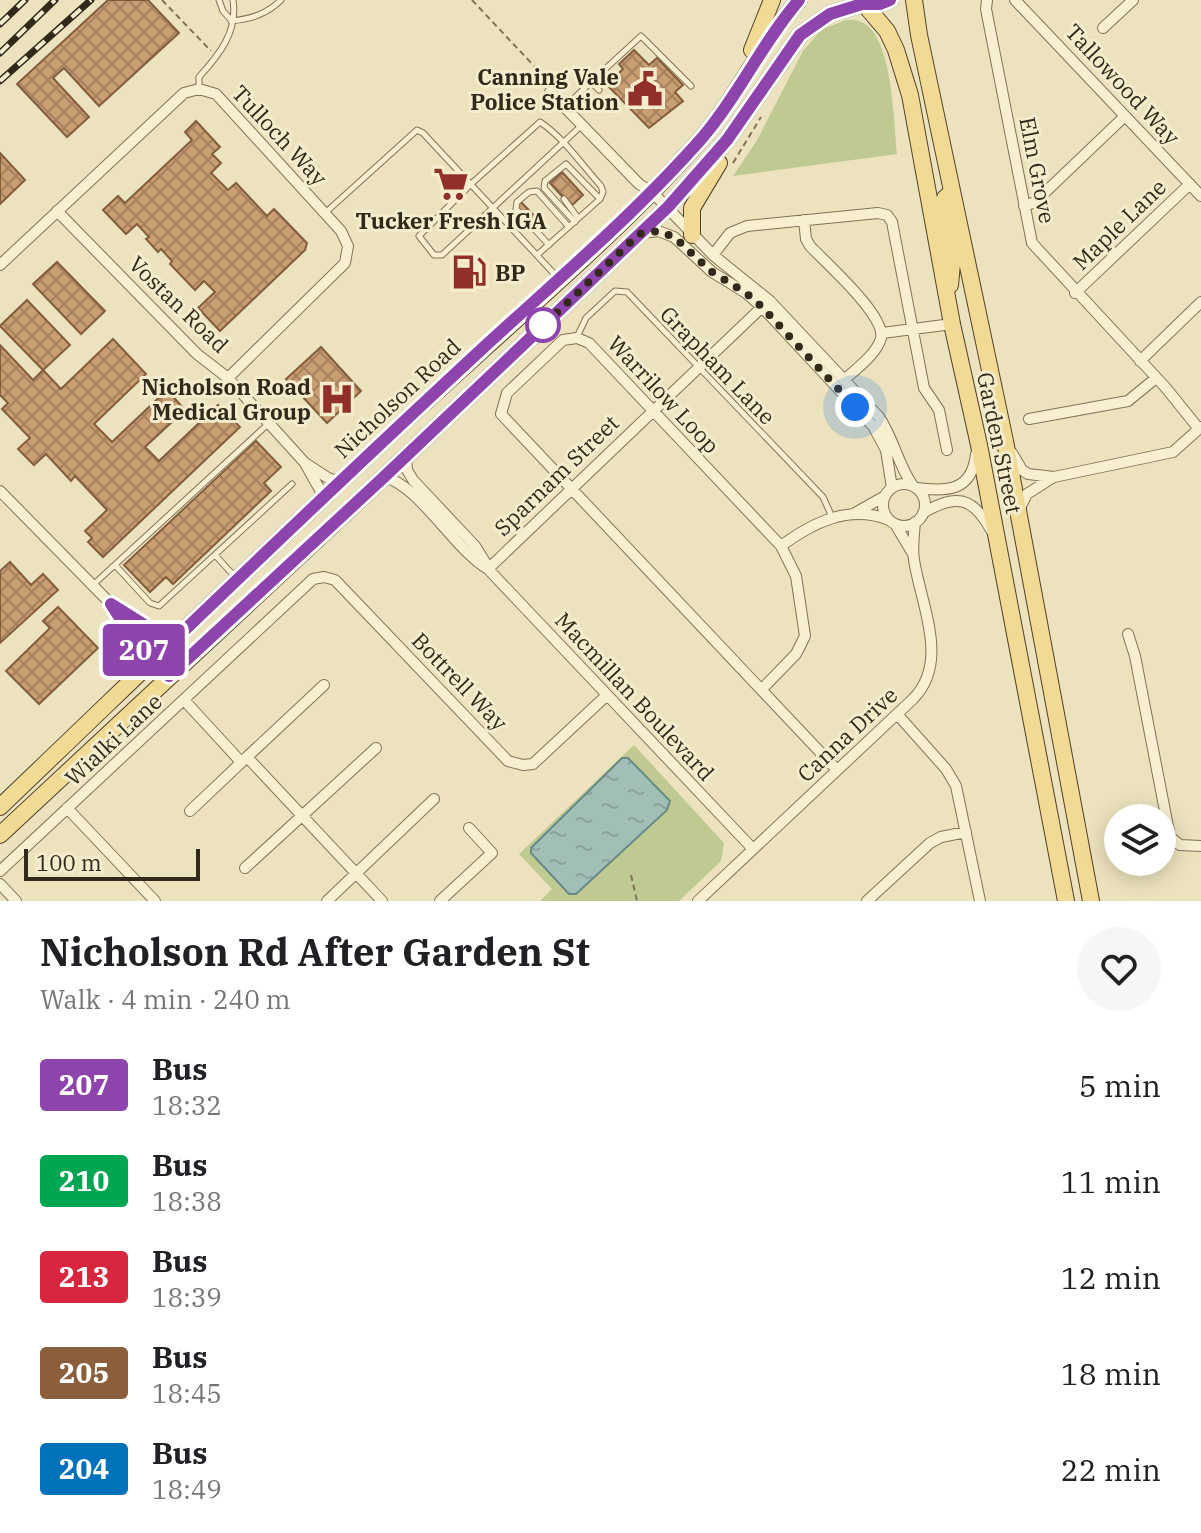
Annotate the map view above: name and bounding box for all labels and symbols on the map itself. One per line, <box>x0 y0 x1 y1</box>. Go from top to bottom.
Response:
street label: Tallowood Way <box>1059 17 1187 151</box>
place label: Canning Vale Police Station <box>470 62 619 116</box>
public building icon: Canning Vale Police Station <box>626 70 664 108</box>
street label: Tulloch Way <box>226 79 334 192</box>
street label: Elm Grove <box>1013 114 1063 226</box>
supermarket icon: Tucker Fresh IGA <box>432 165 470 203</box>
street label: Maple Lane <box>1066 172 1172 276</box>
place label: Tucker Fresh IGA <box>355 206 547 235</box>
street label: Vostan Road <box>123 249 235 359</box>
fuel station icon: BP <box>450 253 488 291</box>
place label: BP <box>495 258 525 287</box>
street label: Grapham Lane <box>654 300 782 430</box>
unlabelled marker <box>526 308 560 342</box>
street label: Warrilow Loop <box>602 329 726 459</box>
street label: Nicholson Road <box>328 332 466 464</box>
street label: Garden Street <box>971 370 1029 517</box>
place label: Nicholson Road Medical Group <box>141 372 311 426</box>
hospital icon: Nicholson Road Medical Group <box>318 380 356 418</box>
your location <box>835 387 875 427</box>
street label: Sparnam Street <box>488 408 625 542</box>
street label: Macmillan Boulevard <box>549 605 721 787</box>
line badge: 207 <box>98 624 190 676</box>
street label: Bottrell Way <box>406 626 514 737</box>
street label: Canna Drive <box>791 680 903 788</box>
street label: Wialki Lane <box>58 687 168 791</box>
scale bar <box>24 845 200 881</box>

